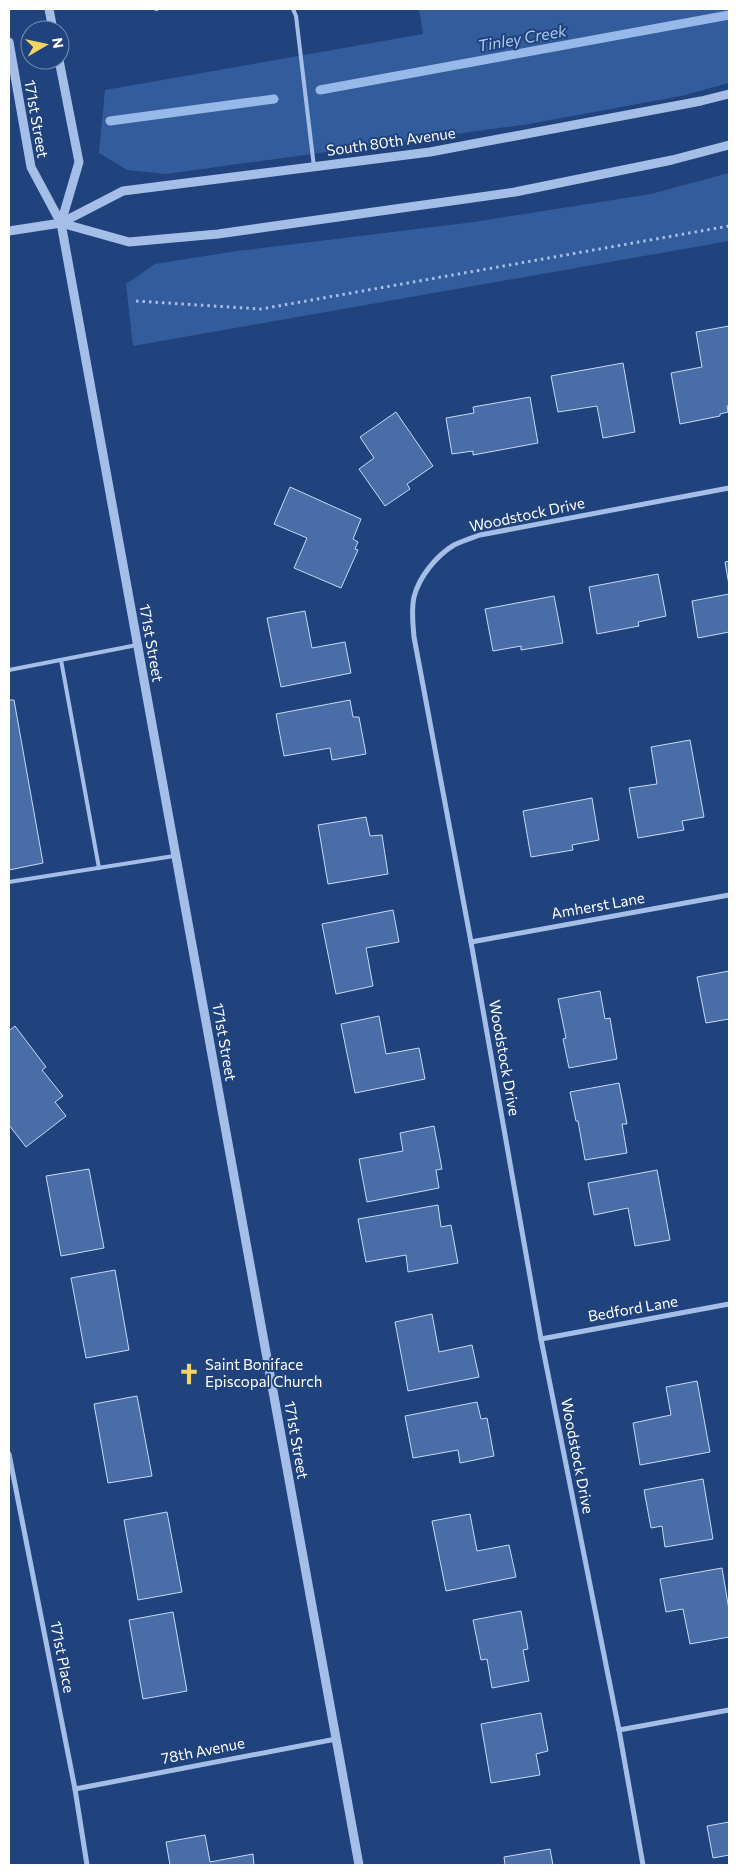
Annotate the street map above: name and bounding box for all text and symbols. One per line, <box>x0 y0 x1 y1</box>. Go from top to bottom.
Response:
north arrow <box>20 20 70 70</box>
water label: Tinley Creek <box>476 20 568 55</box>
text: N <box>49 36 68 49</box>
street label: 171st Street <box>21 78 53 159</box>
street label: South 80th Avenue <box>325 123 457 159</box>
street label: Woodstock Drive <box>468 493 586 535</box>
street label: 171st Street <box>136 602 168 683</box>
street label: Amherst Lane <box>550 888 646 922</box>
street label: Woodstock Drive <box>486 999 524 1117</box>
street label: 171st Street <box>209 1001 241 1082</box>
street label: Bedford Lane <box>586 1291 679 1325</box>
place label: Saint Boniface Episcopal Church <box>205 1355 322 1390</box>
church icon: Saint Boniface Episcopal Church <box>176 1361 202 1387</box>
street label: Woodstock Drive <box>558 1397 598 1515</box>
street label: 171st Street <box>281 1399 313 1480</box>
street label: 171st Place <box>47 1619 79 1694</box>
street label: 78th Avenue <box>160 1733 246 1767</box>

